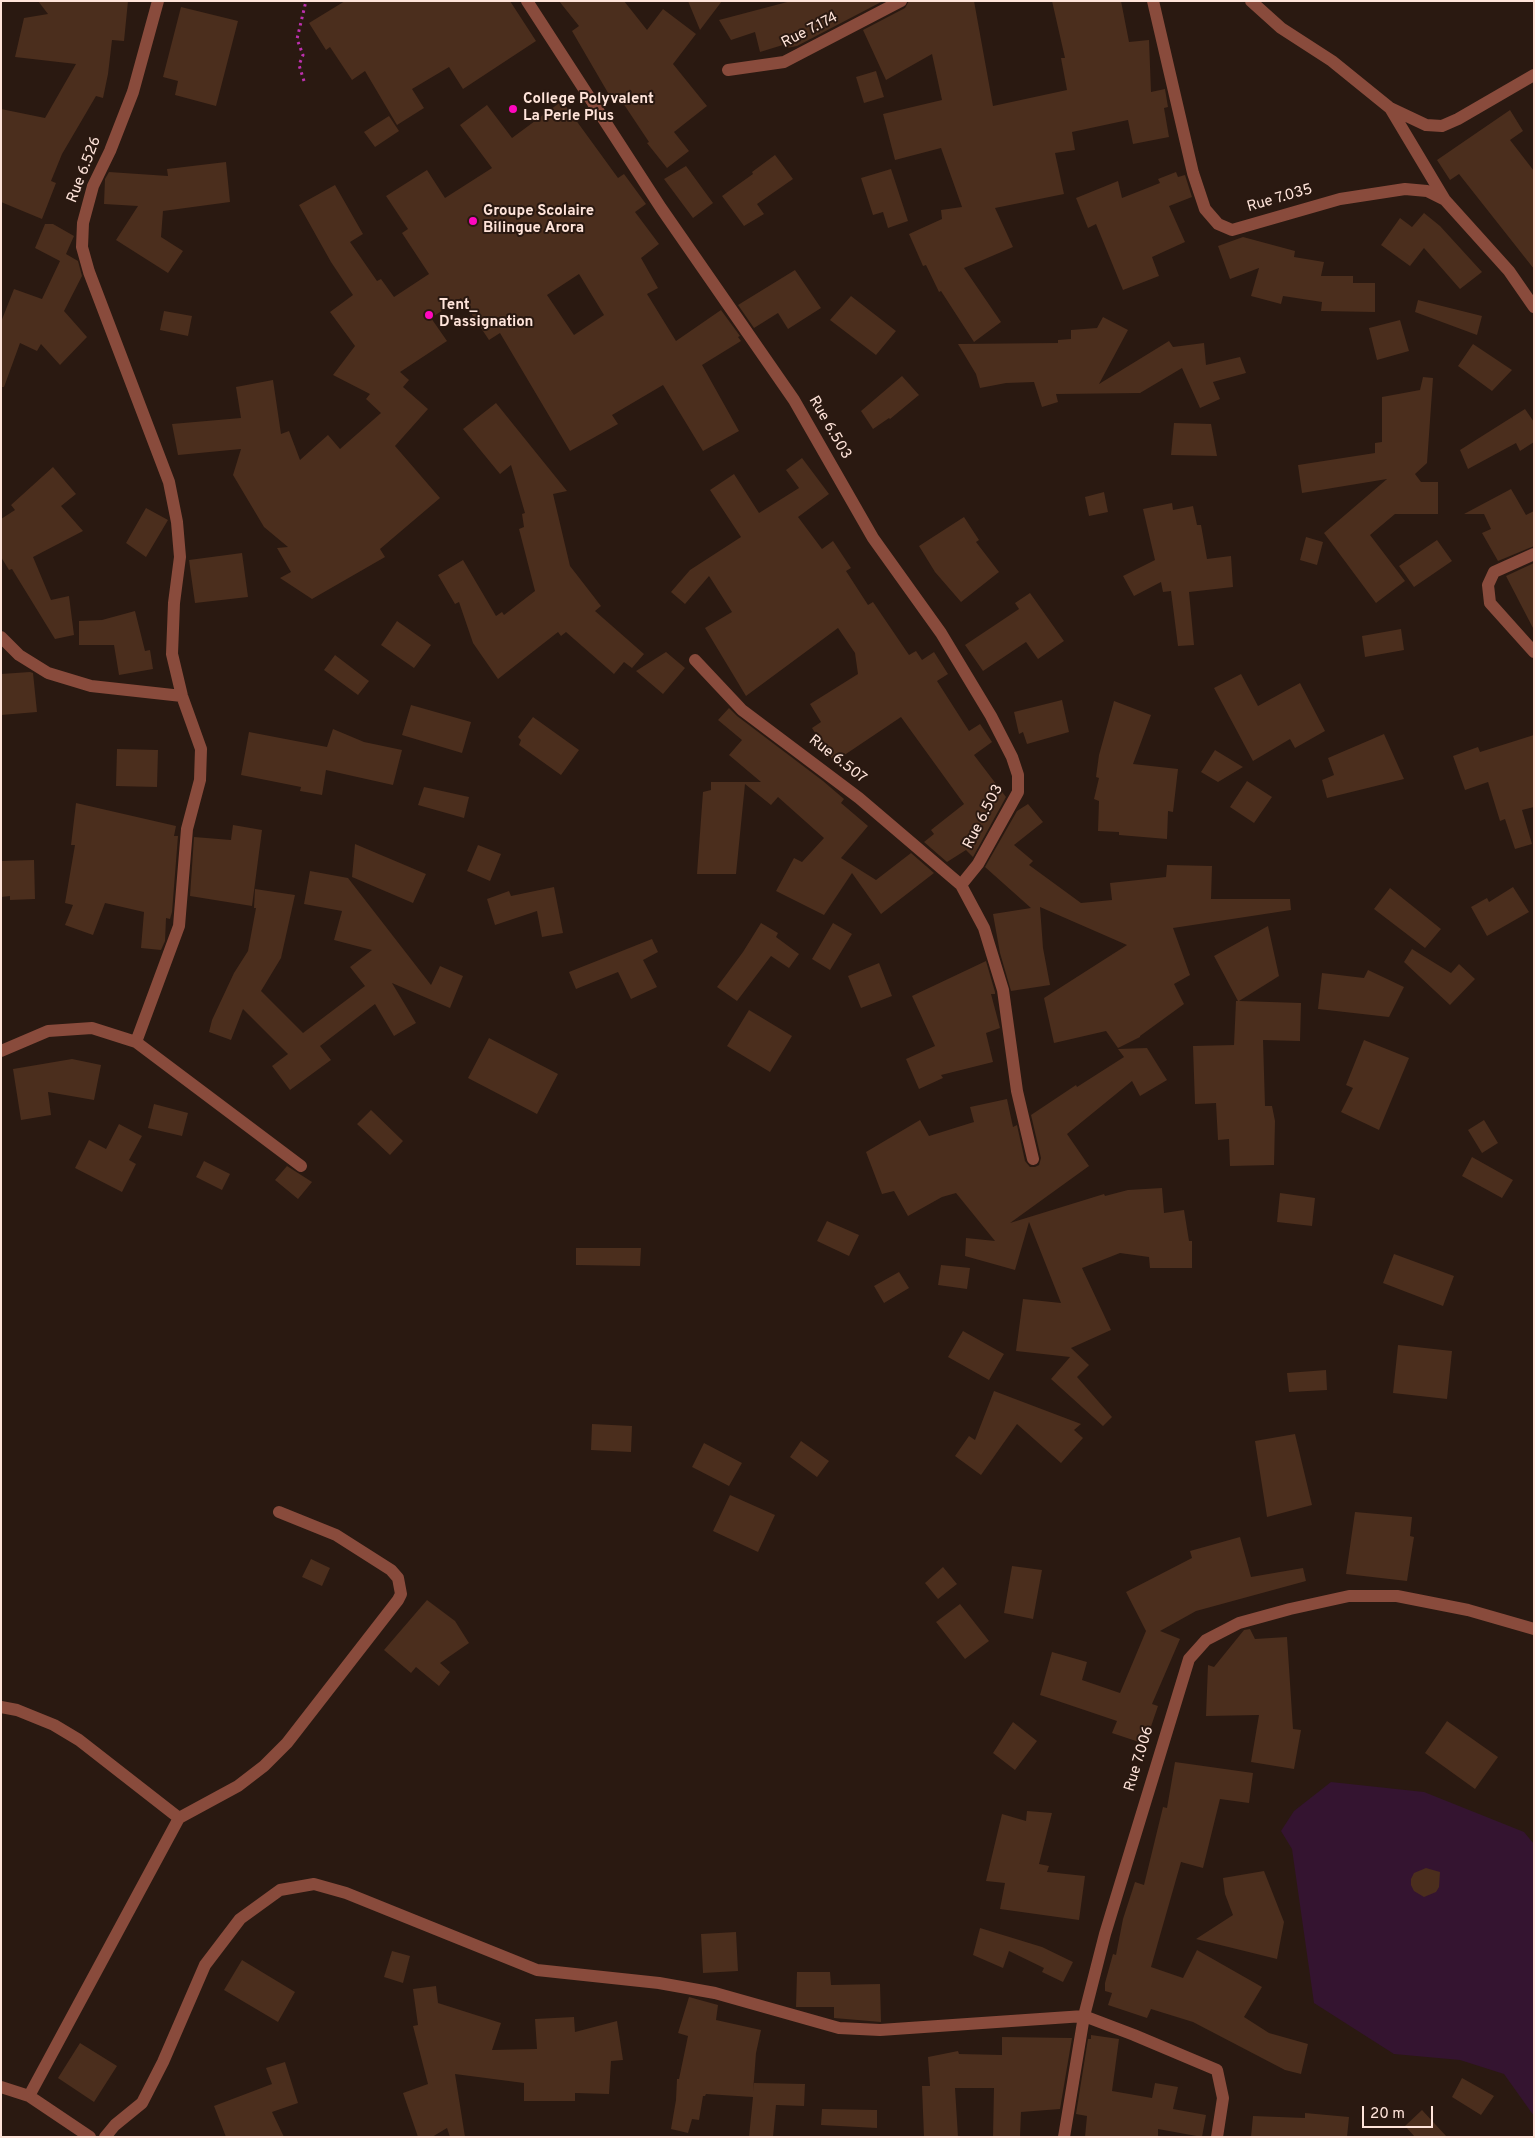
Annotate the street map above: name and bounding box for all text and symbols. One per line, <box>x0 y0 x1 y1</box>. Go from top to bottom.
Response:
street label: Rue 7.174 <box>779 9 841 53</box>
place label: College Polyvalent La Perle Plus <box>523 91 654 126</box>
marker: College Polyvalent La Perle Plus <box>507 103 519 115</box>
street label: Rue 6.526 <box>64 134 106 206</box>
street label: Rue 7.035 <box>1245 181 1315 217</box>
place label: Groupe Scolaire Bilingue Arora <box>483 203 594 238</box>
marker: Groupe Scolaire Bilingue Arora <box>467 215 479 227</box>
place label: Tent_ D'assignation <box>439 297 533 332</box>
marker: Tent_ D'assignation <box>423 309 435 321</box>
street label: Rue 6.503 <box>804 393 854 463</box>
street label: Rue 6.507 <box>805 732 869 788</box>
street label: Rue 6.503 <box>960 782 1008 852</box>
street label: Rue 7.006 <box>1122 1724 1158 1794</box>
scale bar <box>1365 2096 1436 2128</box>
text: 20 m <box>1370 2105 1405 2124</box>

